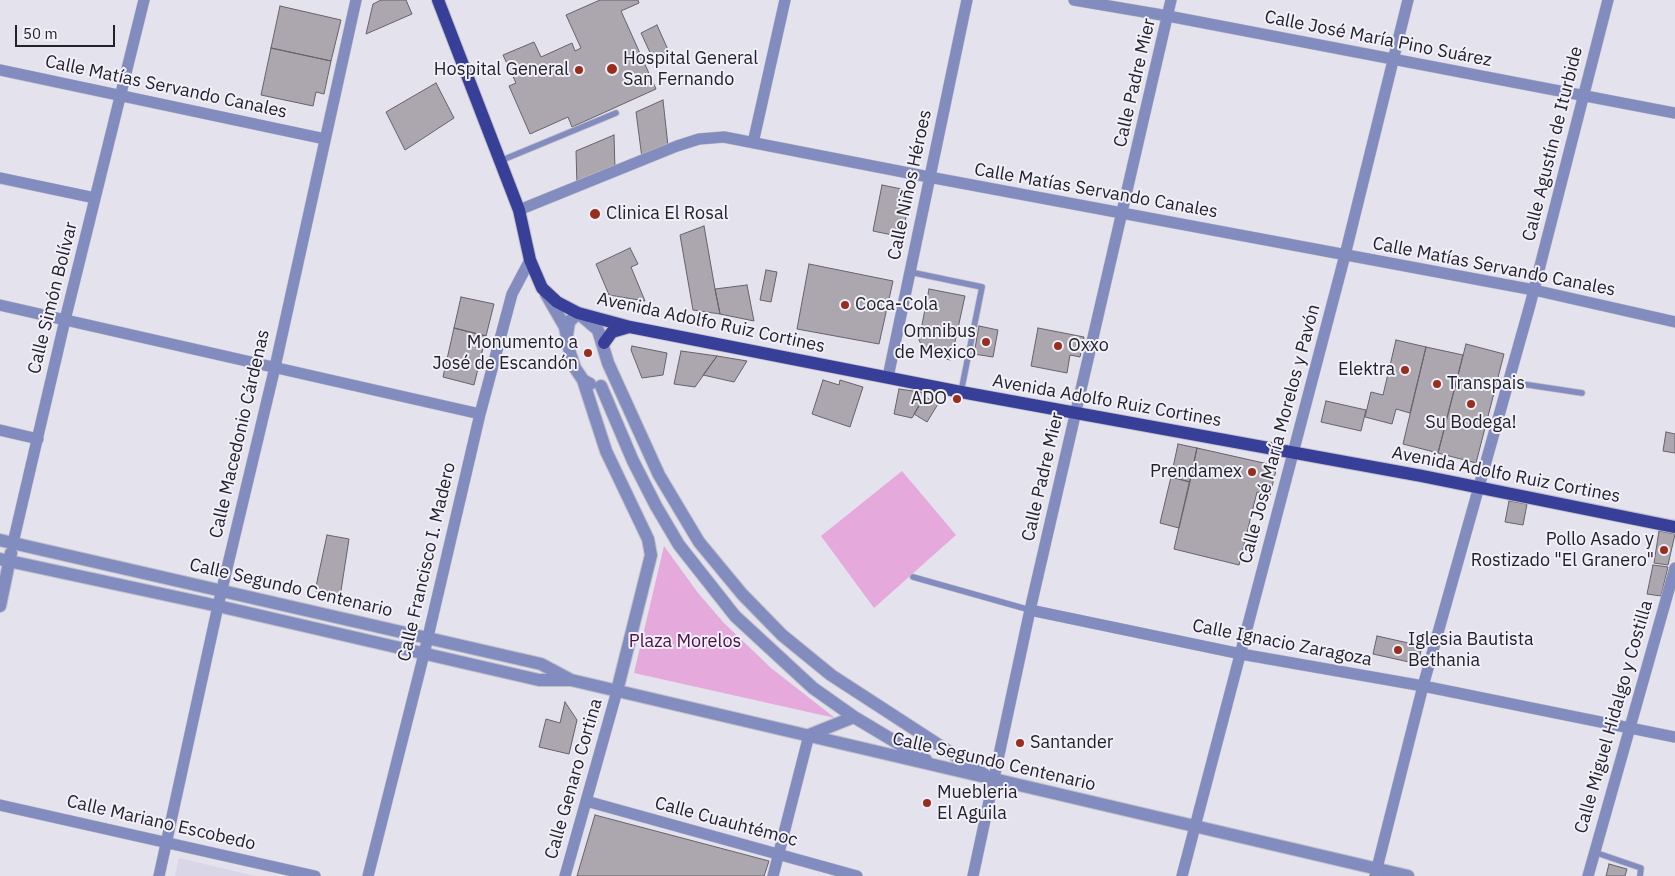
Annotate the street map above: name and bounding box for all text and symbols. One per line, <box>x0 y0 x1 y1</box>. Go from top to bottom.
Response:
street label: Calle José María Pino Suárez <box>1263 6 1493 72</box>
scale bar <box>18 15 118 47</box>
street label: Calle Padre Mier <box>1110 16 1160 150</box>
text: 50 m <box>23 24 58 43</box>
street label: Calle Agustín de Iturbide <box>1518 44 1588 244</box>
place label: Hospital General San Fernando <box>623 48 758 90</box>
street label: Calle Matías Servando Canales <box>43 51 289 123</box>
place label: Hospital General <box>434 59 569 81</box>
marker: Hospital General San Fernando <box>605 62 619 76</box>
marker: Hospital General <box>573 64 585 76</box>
street label: Calle Niños Héroes <box>884 108 936 262</box>
street label: Calle Matías Servando Canales <box>973 159 1219 223</box>
place label: Clinica El Rosal <box>606 203 728 225</box>
marker: Clinica El Rosal <box>588 207 602 221</box>
street label: Calle Simón Bolívar <box>24 220 82 376</box>
street label: Calle Matías Servando Canales <box>1371 233 1617 301</box>
street label: Avenida Adolfo Ruiz Cortines <box>595 288 827 358</box>
place label: Coca-Cola <box>855 294 938 316</box>
marker: Coca-Cola <box>839 299 851 311</box>
street label: Calle José María Morelos y Pavón <box>1235 302 1325 566</box>
place label: Omnibus de Mexico <box>894 321 976 364</box>
street label: Calle Macedonio Cárdenas <box>205 328 275 540</box>
place label: Monumento a José de Escandón <box>432 332 578 374</box>
place label: Oxxo <box>1068 335 1109 357</box>
marker: Omnibus de Mexico <box>980 336 992 348</box>
marker: Oxxo <box>1052 340 1064 352</box>
marker: Monumento a José de Escandón <box>582 347 594 359</box>
place label: Elektra <box>1338 359 1395 381</box>
marker: Elektra <box>1399 364 1411 376</box>
street label: Avenida Adolfo Ruiz Cortines <box>991 370 1223 432</box>
place label: Transpais <box>1447 373 1525 395</box>
marker: Transpais <box>1431 378 1443 390</box>
place label: ADO <box>911 388 947 410</box>
marker: ADO <box>951 393 963 405</box>
marker: Su Bodega! <box>1465 398 1477 410</box>
street label: Calle Padre Mier <box>1018 410 1068 544</box>
place label: Su Bodega! <box>1425 412 1517 434</box>
street label: Avenida Adolfo Ruiz Cortines <box>1390 442 1622 508</box>
street label: Calle Francisco I. Madero <box>394 460 460 664</box>
place label: Prendamex <box>1150 461 1242 483</box>
marker: Prendamex <box>1246 466 1258 478</box>
place label: Pollo Asado y Rostizado "El Granero" <box>1471 529 1654 572</box>
marker: Pollo Asado y Rostizado "El Granero" <box>1658 544 1670 556</box>
street label: Calle Segundo Centenario <box>187 554 395 622</box>
street label: Calle Miguel Hidalgo y Costilla <box>1570 598 1658 836</box>
street label: Calle Ignacio Zaragoza <box>1190 615 1374 671</box>
place label: Iglesia Bautista Bethania <box>1408 629 1534 672</box>
park label: Plaza Morelos <box>629 631 741 653</box>
marker: Iglesia Bautista Bethania <box>1392 644 1404 656</box>
street label: Calle Genaro Cortina <box>541 696 607 862</box>
street label: Calle Segundo Centenario <box>890 728 1098 796</box>
place label: Santander <box>1030 732 1113 754</box>
marker: Santander <box>1014 737 1026 749</box>
place label: Muebleria El Aguila <box>937 782 1018 824</box>
street label: Calle Mariano Escobedo <box>64 791 258 855</box>
street label: Calle Cuauhtémoc <box>652 793 800 851</box>
marker: Muebleria El Aguila <box>921 797 933 809</box>

